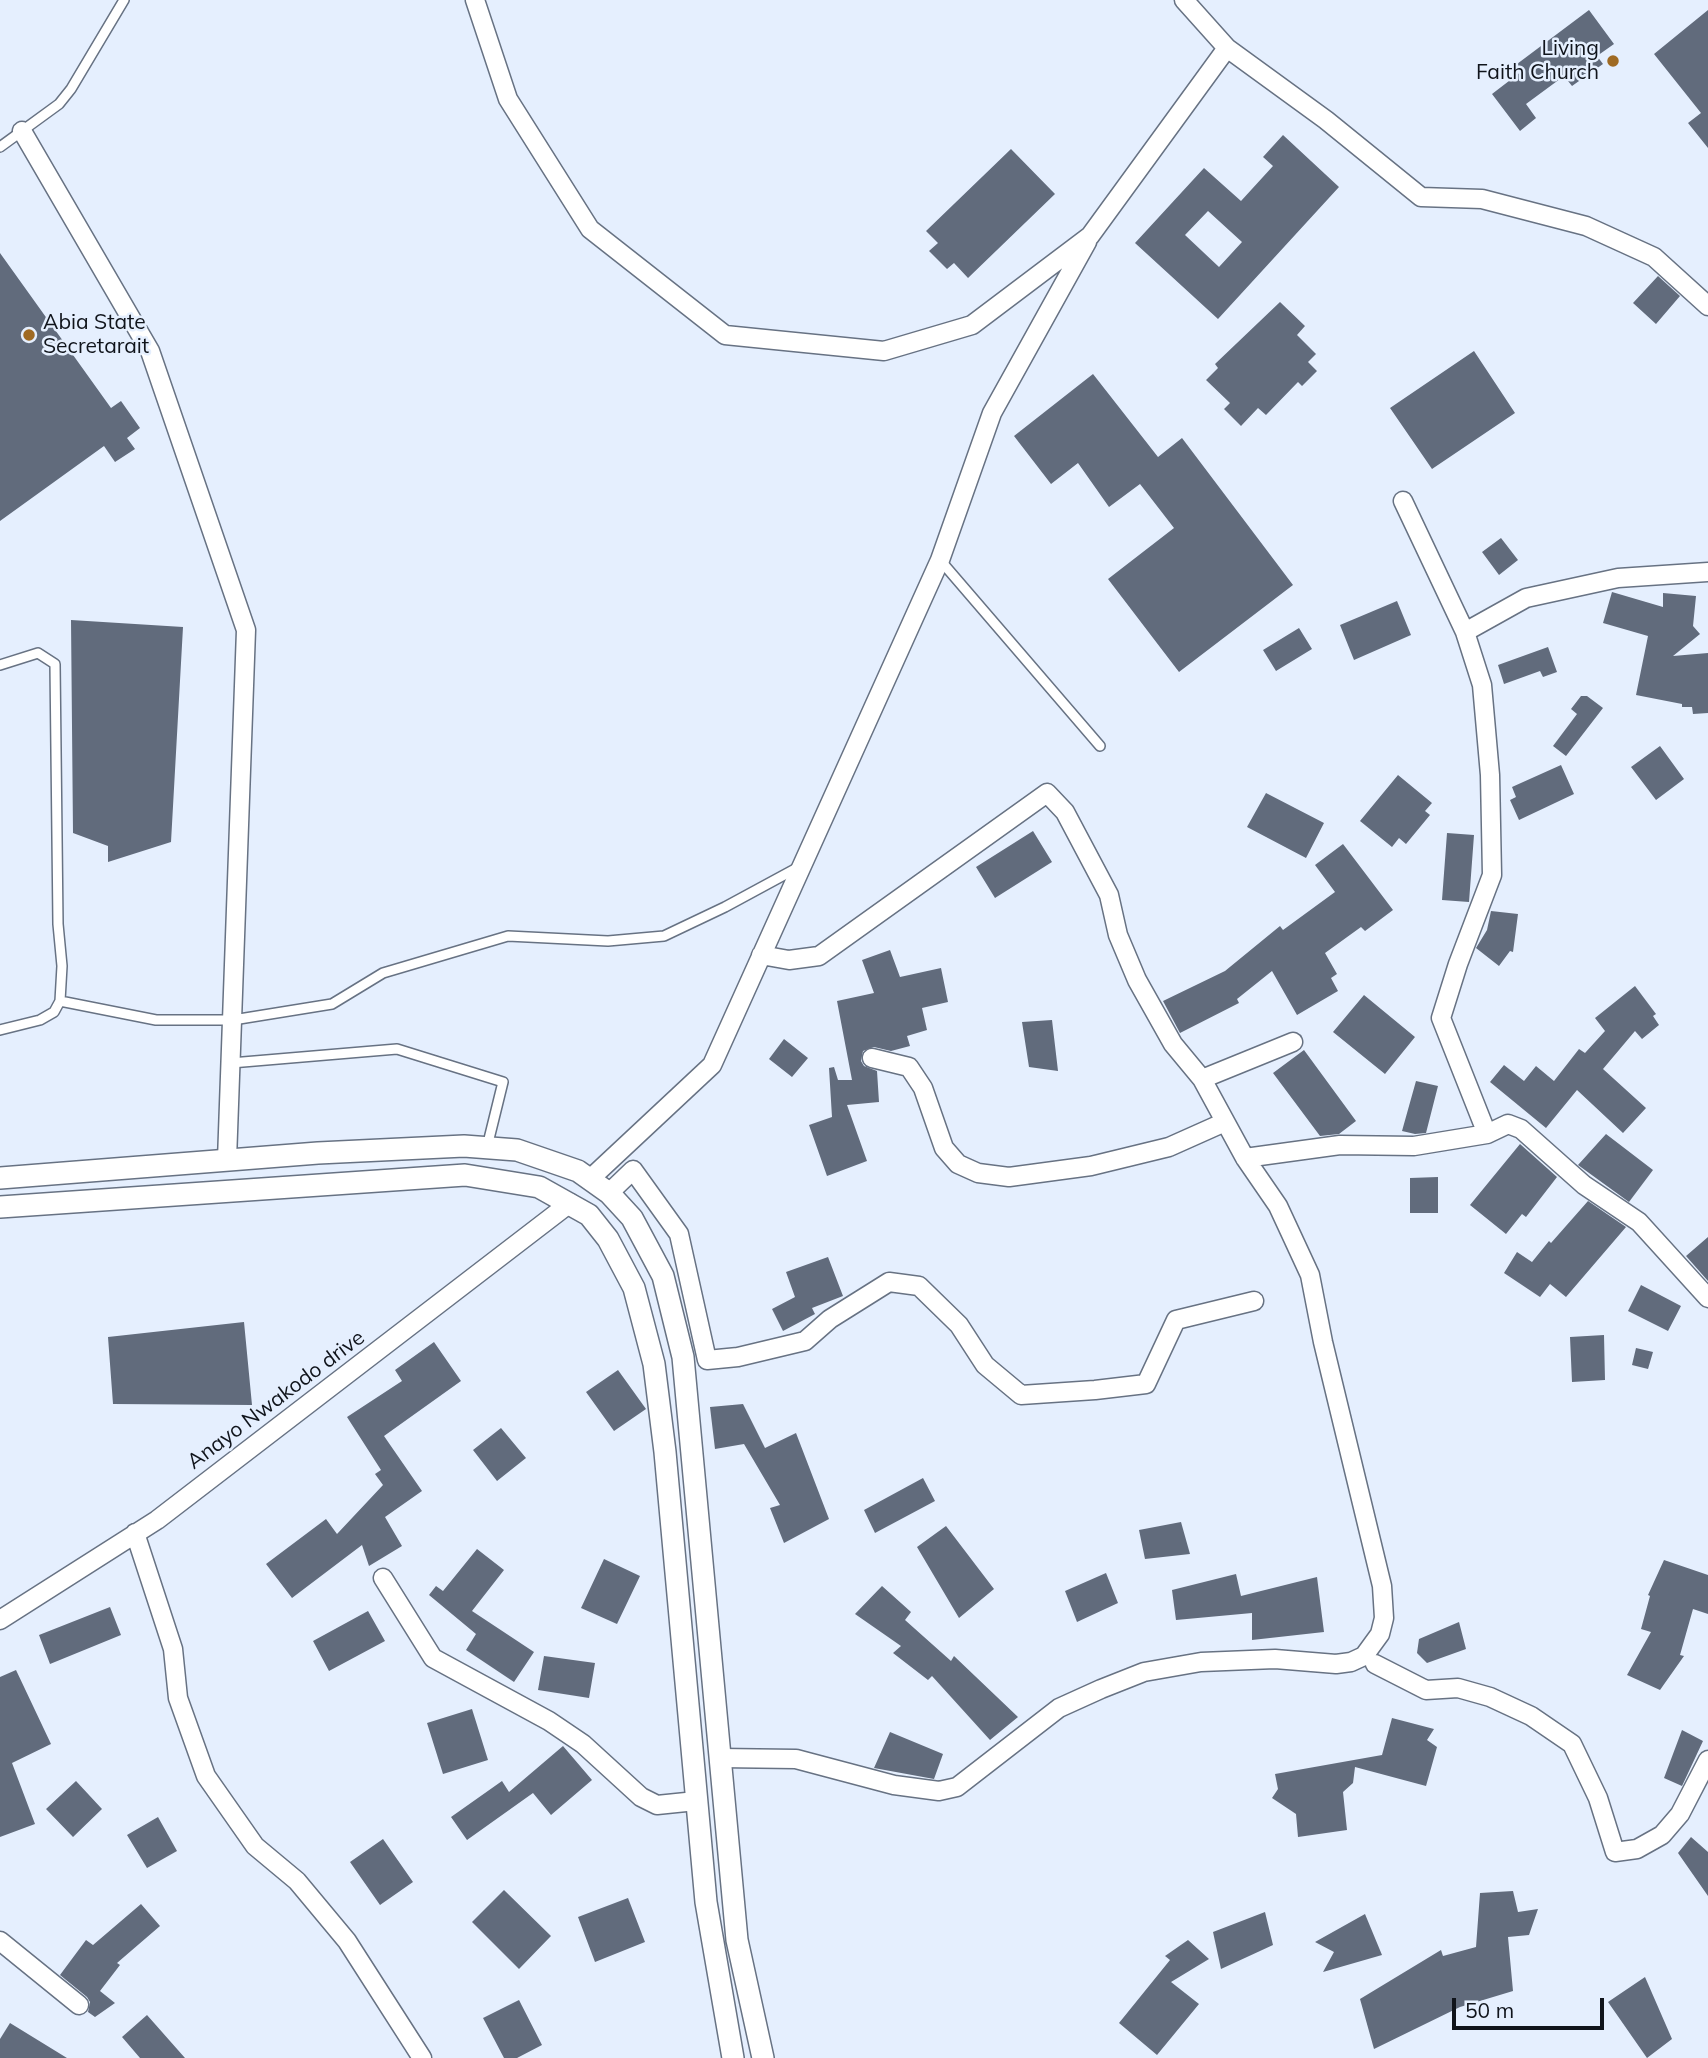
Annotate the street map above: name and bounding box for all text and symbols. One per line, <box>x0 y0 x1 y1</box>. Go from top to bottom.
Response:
place label: Living Faith Church <box>1476 36 1599 86</box>
marker: Living Faith Church <box>1605 53 1621 69</box>
place label: Abia State Secretarait <box>43 310 149 360</box>
marker: Abia State Secretarait <box>21 327 37 343</box>
street label: Anayo Nwakodo drive <box>182 1325 370 1475</box>
scale bar <box>1456 1984 1608 2028</box>
text: 50 m <box>1465 1997 1514 2023</box>

